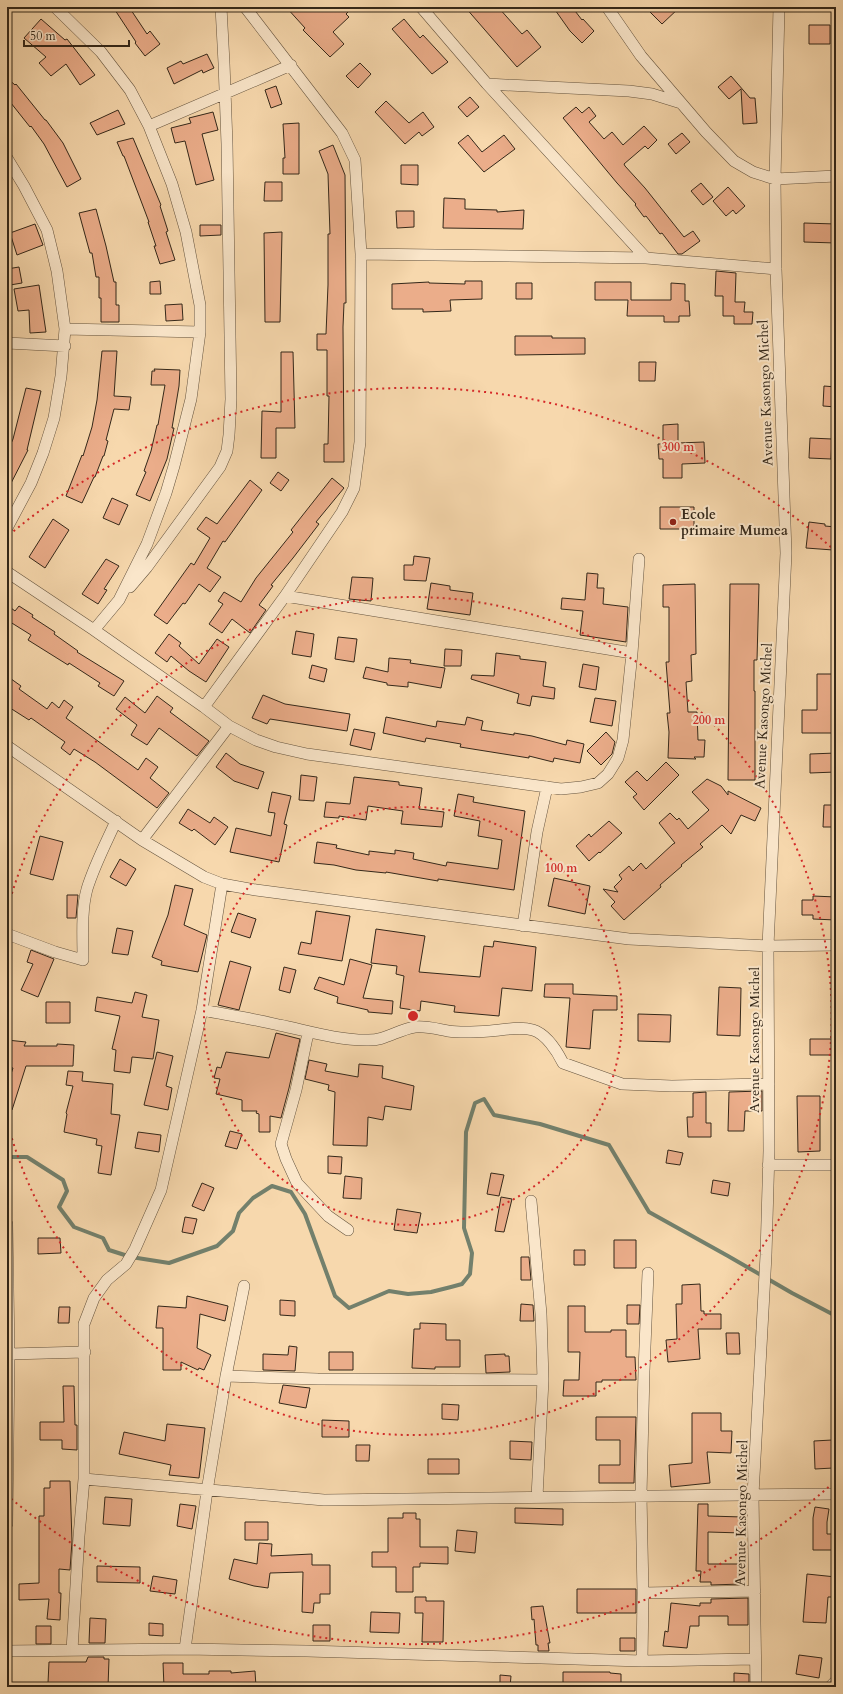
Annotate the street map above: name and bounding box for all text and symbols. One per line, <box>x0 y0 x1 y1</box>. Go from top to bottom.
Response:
scale bar <box>24 22 129 48</box>
text: 50 m <box>30 28 57 44</box>
street label: Avenue Kasongo Michel <box>753 319 778 466</box>
text: 300 m <box>662 439 695 455</box>
place label: Ecole primaire Mumea <box>681 505 788 540</box>
marker: Ecole primaire Mumea <box>668 517 678 527</box>
street label: Avenue Kasongo Michel <box>750 642 777 789</box>
text: 200 m <box>693 712 726 728</box>
text: 100 m <box>545 860 578 876</box>
street label: Avenue Kasongo Michel <box>745 967 764 1113</box>
centre of rings <box>406 1009 420 1023</box>
street label: Avenue Kasongo Michel <box>731 1439 752 1586</box>

